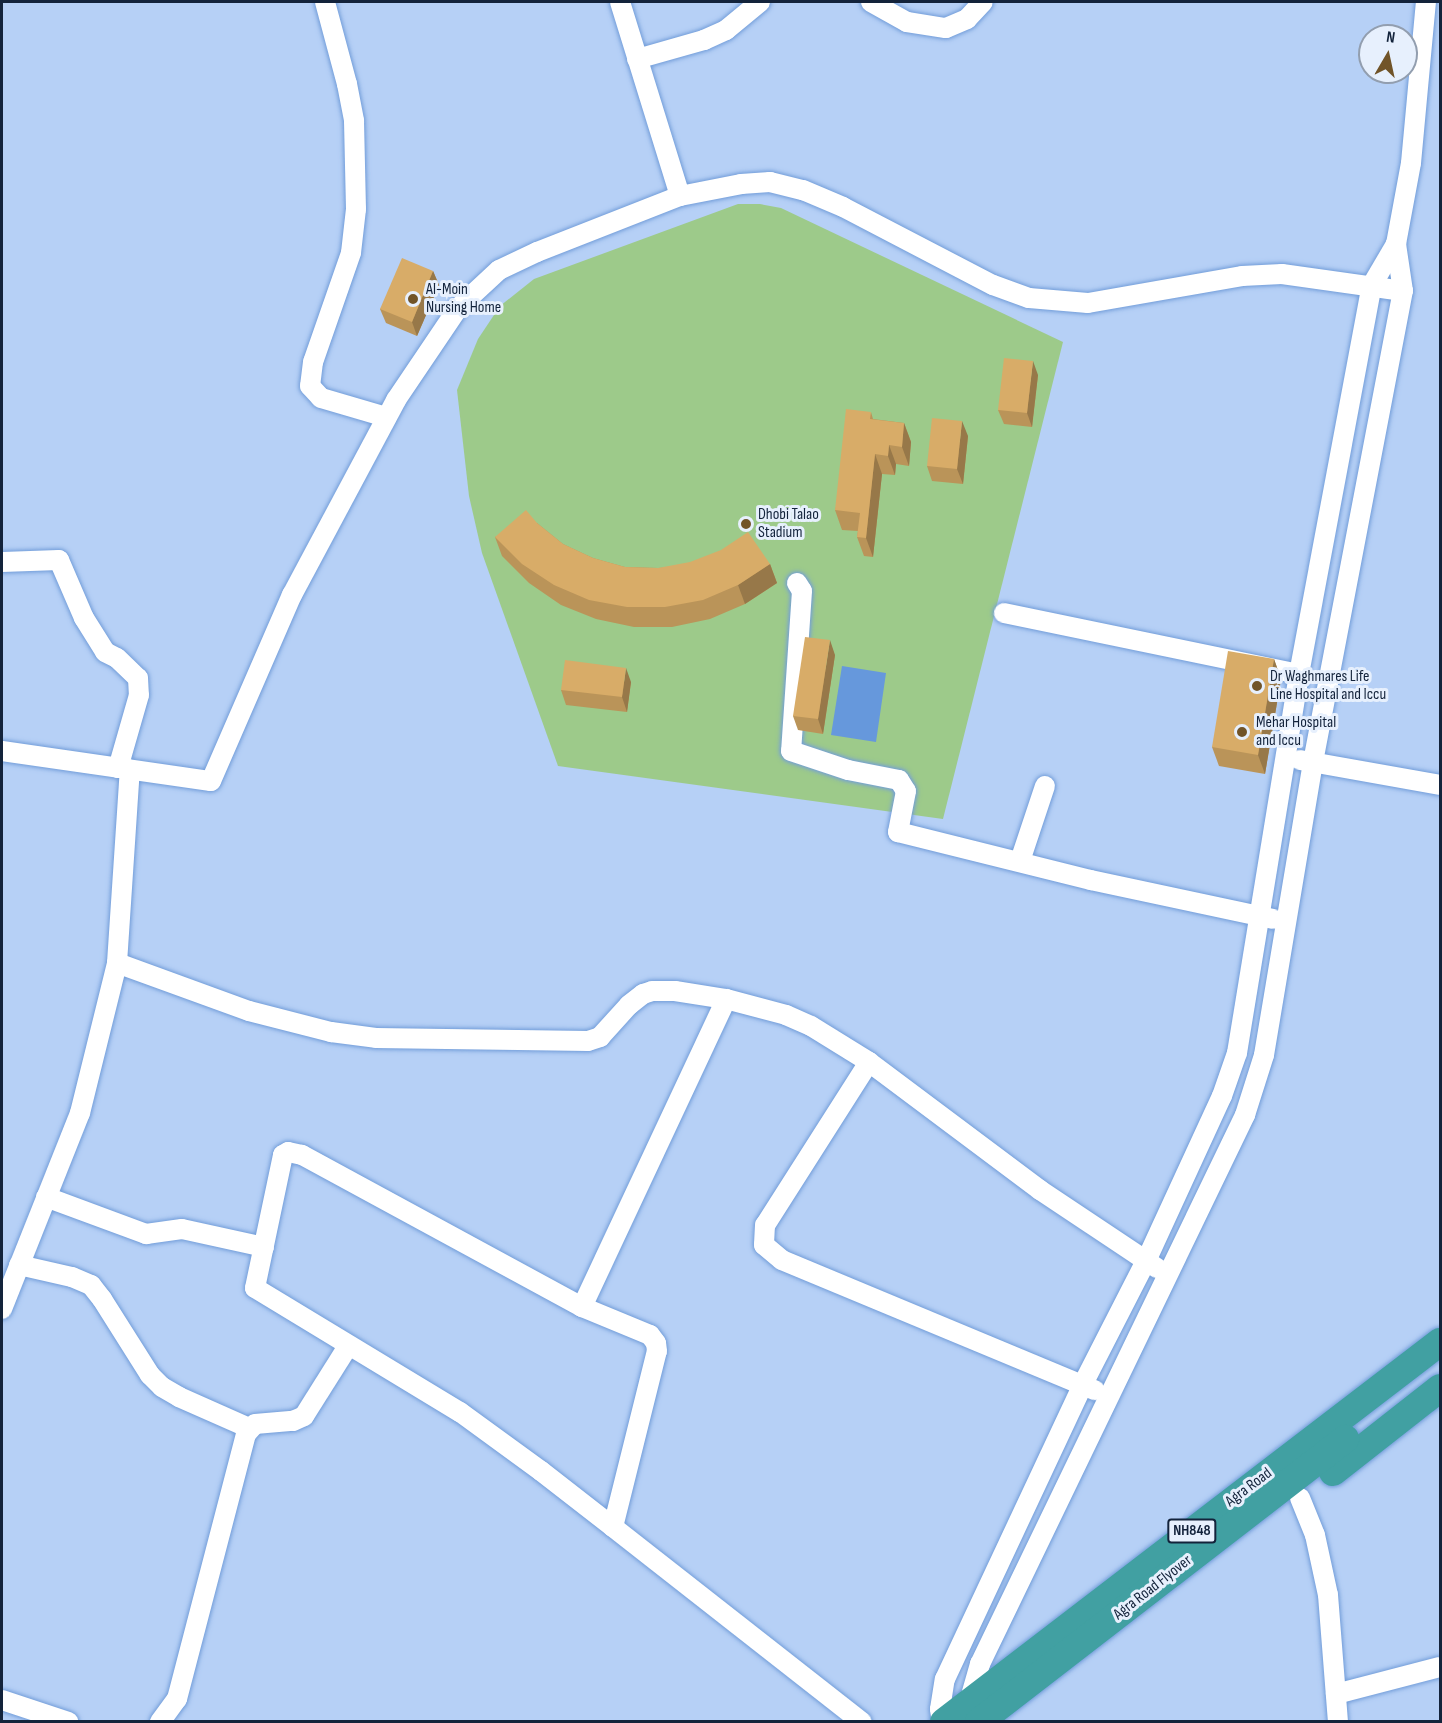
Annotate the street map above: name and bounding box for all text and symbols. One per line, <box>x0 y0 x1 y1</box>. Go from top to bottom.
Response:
north arrow <box>1358 24 1418 84</box>
text: N <box>1385 28 1396 48</box>
place label: Al-Moin Nursing Home <box>426 280 501 318</box>
marker: Al-Moin Nursing Home <box>404 290 422 308</box>
place label: Dhobi Talao Stadium <box>758 505 819 543</box>
marker: Dhobi Talao Stadium <box>739 517 753 531</box>
place label: Dr Waghmares Life Line Hospital and Iccu <box>1270 667 1386 705</box>
marker: Dr Waghmares Life Line Hospital and Iccu <box>1248 677 1266 695</box>
place label: Mehar Hospital and Iccu <box>1256 713 1336 751</box>
marker: Mehar Hospital and Iccu <box>1233 723 1251 741</box>
street label: Agra Road <box>1222 1464 1276 1512</box>
road number: NH848 <box>1166 1519 1218 1543</box>
street label: Agra Road Flyover <box>1110 1551 1196 1625</box>

